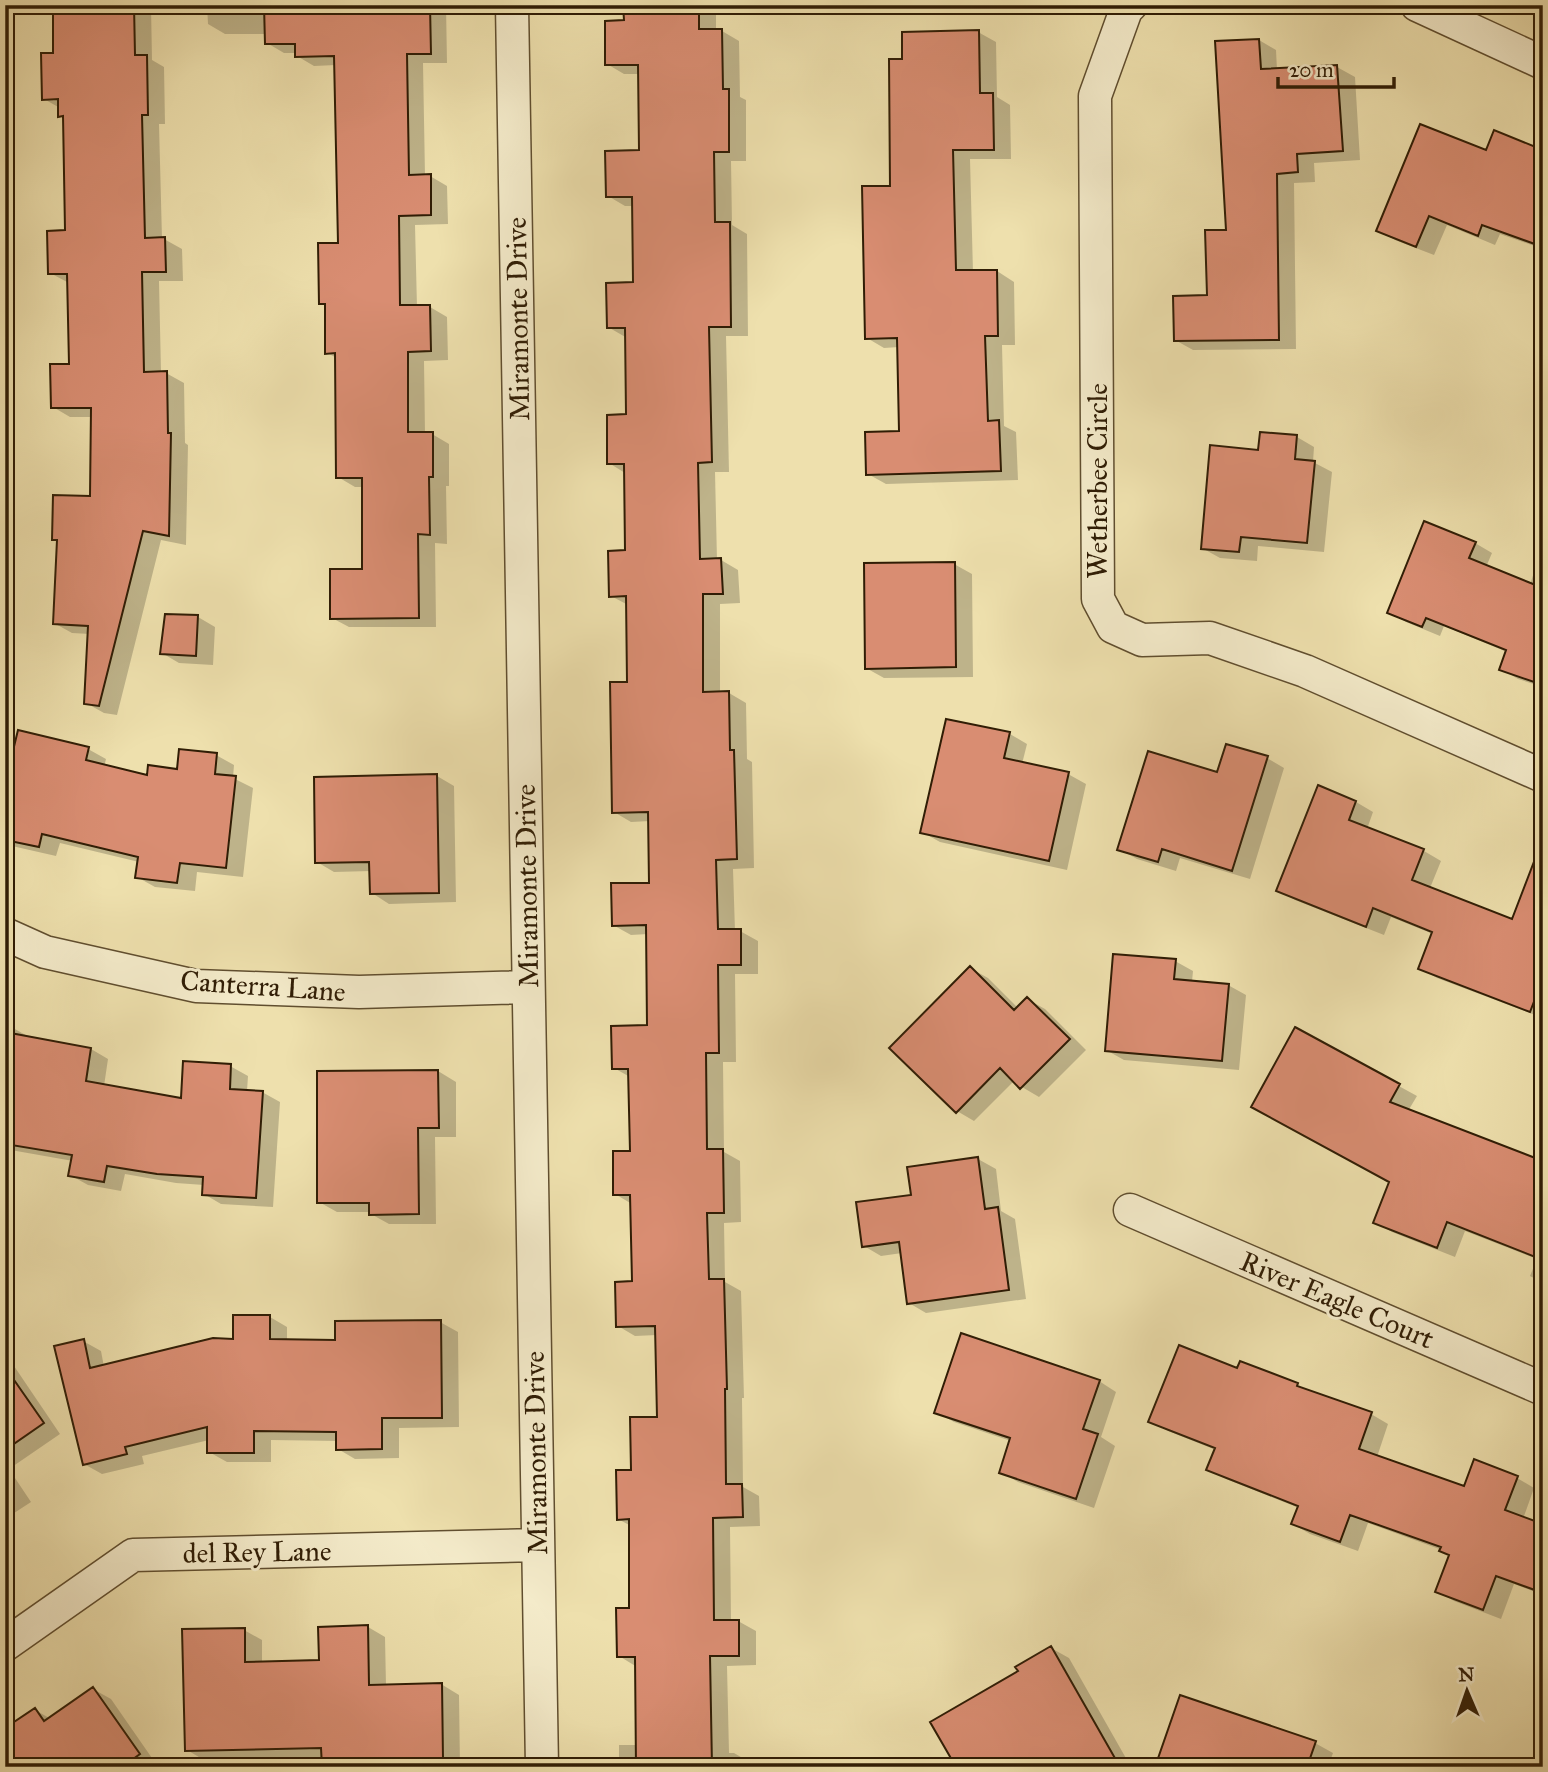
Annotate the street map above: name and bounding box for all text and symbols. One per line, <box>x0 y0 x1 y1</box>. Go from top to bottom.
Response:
scale bar <box>1278 46 1394 90</box>
text: 20 m <box>1289 57 1334 83</box>
street label: Miramonte Drive <box>499 217 537 421</box>
street label: Wetherbee Circle <box>1080 383 1115 579</box>
street label: Miramonte Drive <box>508 784 546 988</box>
street label: Canterra Lane <box>179 963 347 1009</box>
street label: River Eagle Court <box>1235 1243 1439 1357</box>
street label: Miramonte Drive <box>517 1351 555 1555</box>
street label: del Rey Lane <box>182 1533 332 1571</box>
north arrow <box>1432 1656 1502 1726</box>
text: N <box>1458 1663 1475 1686</box>

